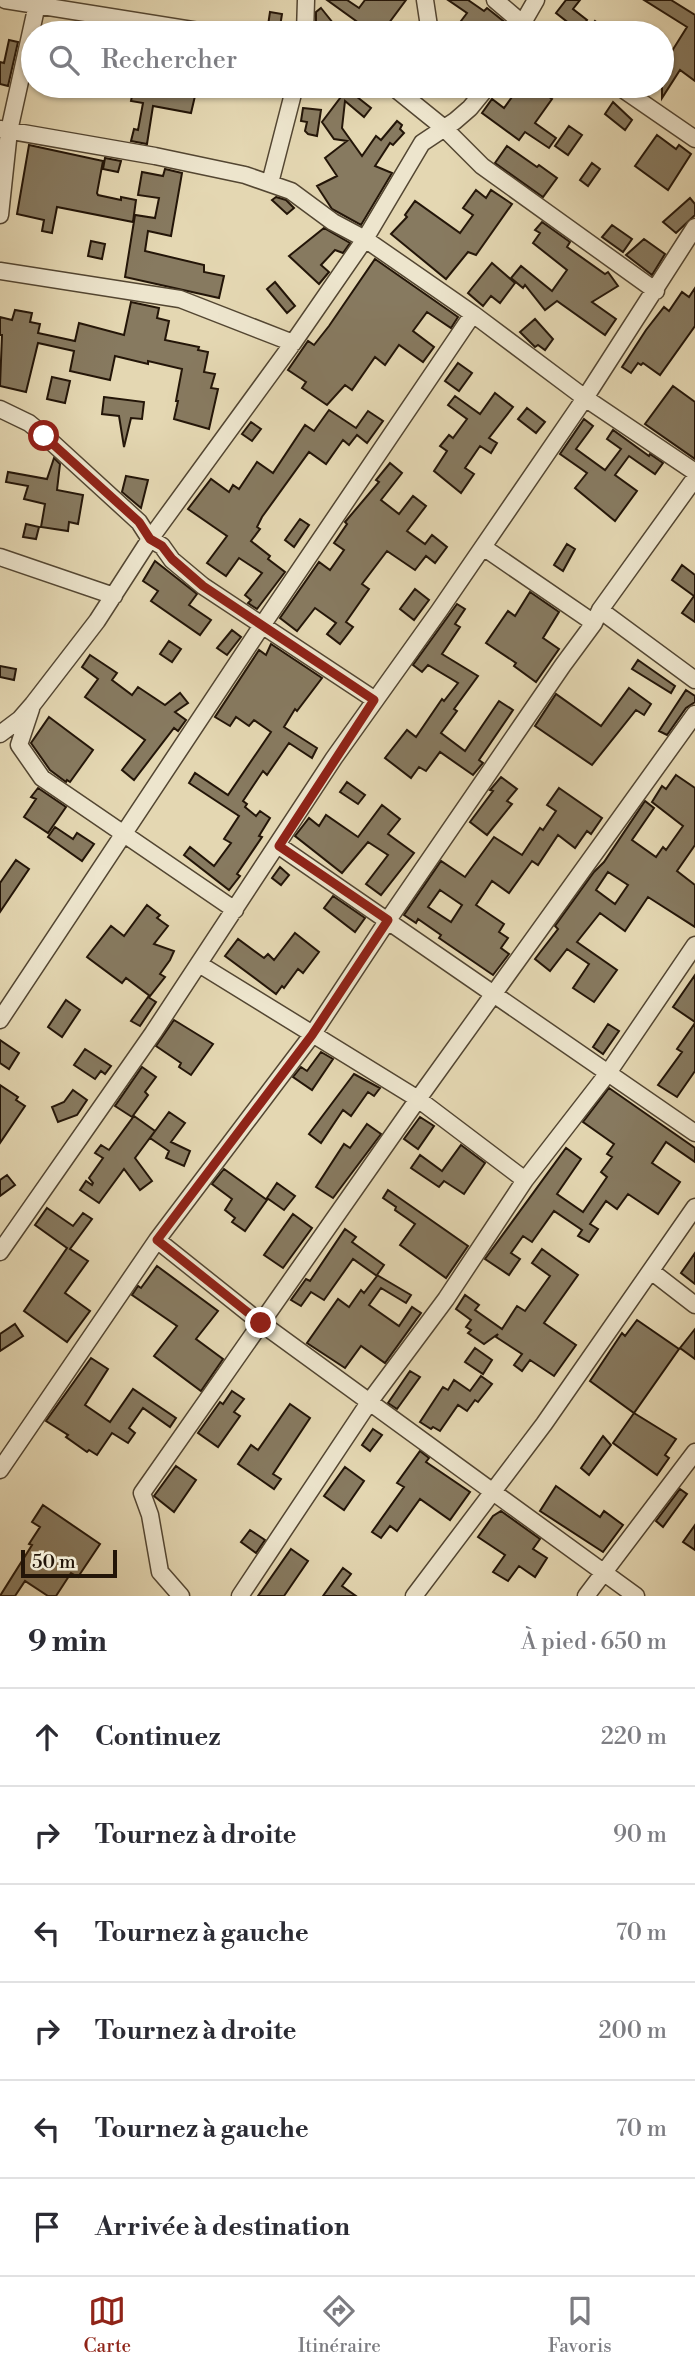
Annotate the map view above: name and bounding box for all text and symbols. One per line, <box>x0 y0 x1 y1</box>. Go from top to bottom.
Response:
search box <box>21 21 674 98</box>
icon: search <box>45 41 83 79</box>
text: Rechercher <box>101 44 237 76</box>
route start <box>28 420 59 451</box>
route end <box>245 1307 276 1338</box>
scale bar <box>21 1547 117 1579</box>
text: 50 m <box>32 1550 76 1574</box>
text: 9 min <box>28 1623 107 1661</box>
text: À pied · 650 m <box>521 1628 667 1656</box>
icon: ahead <box>28 1718 66 1756</box>
text: Continuez <box>95 1721 221 1753</box>
text: 220 m <box>601 1723 667 1751</box>
icon: right <box>28 1816 66 1854</box>
text: Tournez à droite <box>95 1819 297 1851</box>
text: 90 m <box>613 1821 667 1849</box>
icon: left <box>28 1914 66 1952</box>
text: Tournez à gauche <box>95 1917 309 1949</box>
text: 70 m <box>616 1919 667 1947</box>
icon: right <box>28 2012 66 2050</box>
text: Tournez à droite <box>95 2015 297 2047</box>
text: 200 m <box>599 2017 667 2045</box>
icon: left <box>28 2110 66 2148</box>
text: Tournez à gauche <box>95 2113 309 2145</box>
text: 70 m <box>616 2115 667 2143</box>
icon: arrive <box>28 2208 66 2246</box>
text: Arrivée à destination <box>95 2211 350 2243</box>
tab: Carte <box>84 2292 131 2358</box>
tab: Itinéraire <box>298 2292 381 2358</box>
tab: Favoris <box>548 2292 612 2358</box>

